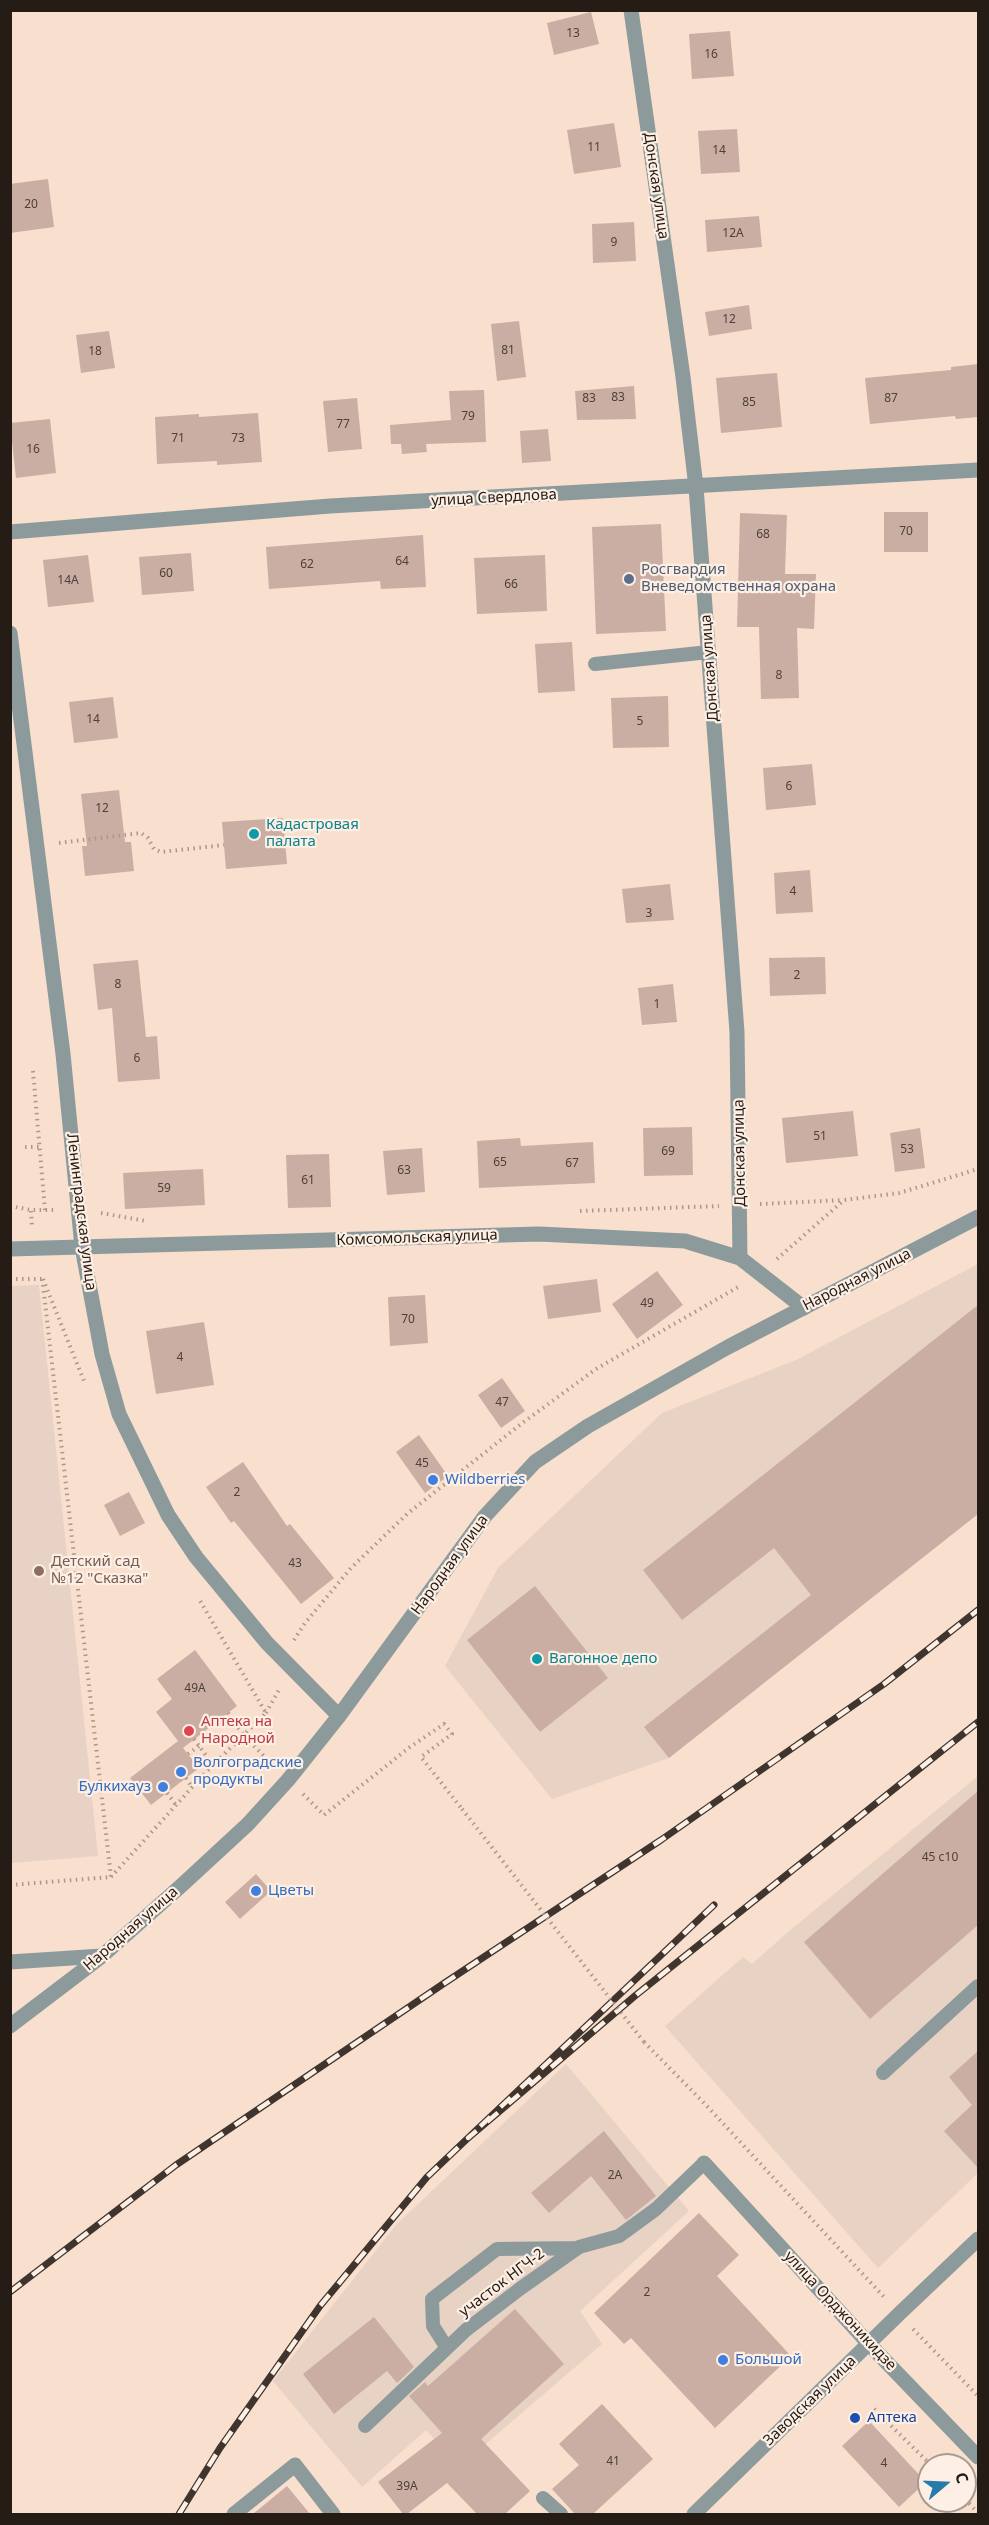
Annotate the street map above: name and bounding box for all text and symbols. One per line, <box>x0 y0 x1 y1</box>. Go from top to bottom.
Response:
house number: 13 <box>566 27 580 41</box>
house number: 16 <box>704 48 718 62</box>
street label: Донская улица <box>640 132 672 240</box>
house number: 11 <box>587 141 601 155</box>
house number: 14 <box>712 144 726 158</box>
house number: 20 <box>24 198 38 212</box>
house number: 12А <box>722 227 744 241</box>
house number: 9 <box>611 236 617 250</box>
house number: 12 <box>722 313 736 327</box>
house number: 81 <box>501 344 515 358</box>
house number: 18 <box>88 345 102 359</box>
house number: 83 <box>611 391 625 405</box>
house number: 83 <box>582 392 596 406</box>
house number: 87 <box>884 392 898 406</box>
house number: 85 <box>742 396 756 410</box>
house number: 79 <box>461 410 475 424</box>
house number: 77 <box>336 418 350 432</box>
house number: 71 <box>171 432 185 446</box>
house number: 73 <box>231 432 245 446</box>
house number: 16 <box>26 443 40 457</box>
street label: улица Свердлова <box>431 486 557 510</box>
house number: 70 <box>899 525 913 539</box>
house number: 68 <box>756 528 770 542</box>
house number: 64 <box>395 555 409 569</box>
house number: 62 <box>300 558 314 572</box>
place label: Росгвардия Вневедомственная охрана <box>641 561 836 596</box>
house number: 60 <box>159 567 173 581</box>
marker: Росгвардия Вневедомственная охрана <box>622 572 636 586</box>
house number: 14А <box>57 574 79 588</box>
house number: 66 <box>504 578 518 592</box>
street label: Донская улица <box>697 614 723 722</box>
house number: 8 <box>776 669 782 683</box>
house number: 14 <box>86 713 100 727</box>
house number: 5 <box>637 715 643 729</box>
house number: 6 <box>786 780 792 794</box>
house number: 12 <box>95 802 109 816</box>
place label: Кадастровая палата <box>266 816 359 851</box>
marker: Кадастровая палата <box>247 827 261 841</box>
house number: 4 <box>790 885 796 899</box>
house number: 3 <box>646 907 652 921</box>
house number: 2 <box>794 969 800 983</box>
house number: 8 <box>115 978 121 992</box>
house number: 1 <box>654 998 660 1012</box>
house number: 6 <box>134 1052 140 1066</box>
street label: Донская улица <box>730 1099 750 1207</box>
house number: 51 <box>813 1130 827 1144</box>
street label: Ленинградская улица <box>62 1132 100 1292</box>
house number: 53 <box>900 1143 914 1157</box>
house number: 69 <box>661 1145 675 1159</box>
house number: 65 <box>493 1156 507 1170</box>
house number: 67 <box>565 1157 579 1171</box>
house number: 63 <box>397 1164 411 1178</box>
house number: 61 <box>301 1174 315 1188</box>
house number: 59 <box>157 1182 171 1196</box>
street label: Комсомольская улица <box>336 1226 498 1250</box>
street label: Народная улица <box>800 1245 914 1315</box>
house number: 49 <box>640 1297 654 1311</box>
house number: 70 <box>401 1313 415 1327</box>
house number: 4 <box>177 1351 183 1365</box>
house number: 47 <box>495 1396 509 1410</box>
house number: 45 <box>415 1457 429 1471</box>
place label: Wildberries <box>445 1471 526 1489</box>
marker: Wildberries <box>426 1473 440 1487</box>
house number: 2 <box>234 1486 240 1500</box>
street label: Народная улица <box>408 1512 492 1618</box>
place label: Детский сад №12 "Сказка" <box>51 1553 148 1588</box>
house number: 43 <box>288 1557 302 1571</box>
marker: Детский сад №12 "Сказка" <box>32 1564 46 1578</box>
place label: Вагонное депо <box>549 1650 657 1668</box>
marker: Вагонное депо <box>530 1652 544 1666</box>
house number: 49А <box>184 1682 206 1696</box>
place label: Аптека на Народной <box>201 1713 275 1748</box>
marker: Аптека на Народной <box>182 1724 196 1738</box>
place label: Волгоградские продукты <box>193 1754 302 1789</box>
marker: Волгоградские продукты <box>174 1765 188 1779</box>
place label: Булкихауз <box>78 1778 151 1796</box>
marker: Булкихауз <box>156 1780 170 1794</box>
house number: 45 с10 <box>922 1851 958 1865</box>
place label: Цветы <box>268 1882 314 1900</box>
street label: Народная улица <box>80 1883 182 1975</box>
marker: Цветы <box>249 1884 263 1898</box>
house number: 2А <box>608 2169 622 2183</box>
street label: участок НГЧ-2 <box>456 2245 548 2321</box>
street label: улица Орджоникидзе <box>780 2248 900 2374</box>
house number: 2 <box>644 2286 650 2300</box>
place label: Большой <box>735 2351 802 2369</box>
street label: Заводская улица <box>760 2352 860 2450</box>
marker: Большой <box>716 2353 730 2367</box>
place label: Аптека <box>867 2409 917 2427</box>
marker: Аптека <box>848 2411 862 2425</box>
north arrow <box>917 2453 977 2513</box>
house number: 41 <box>606 2455 620 2469</box>
house number: 4 <box>881 2457 887 2471</box>
text: С <box>950 2469 974 2486</box>
house number: 39А <box>396 2480 418 2494</box>

